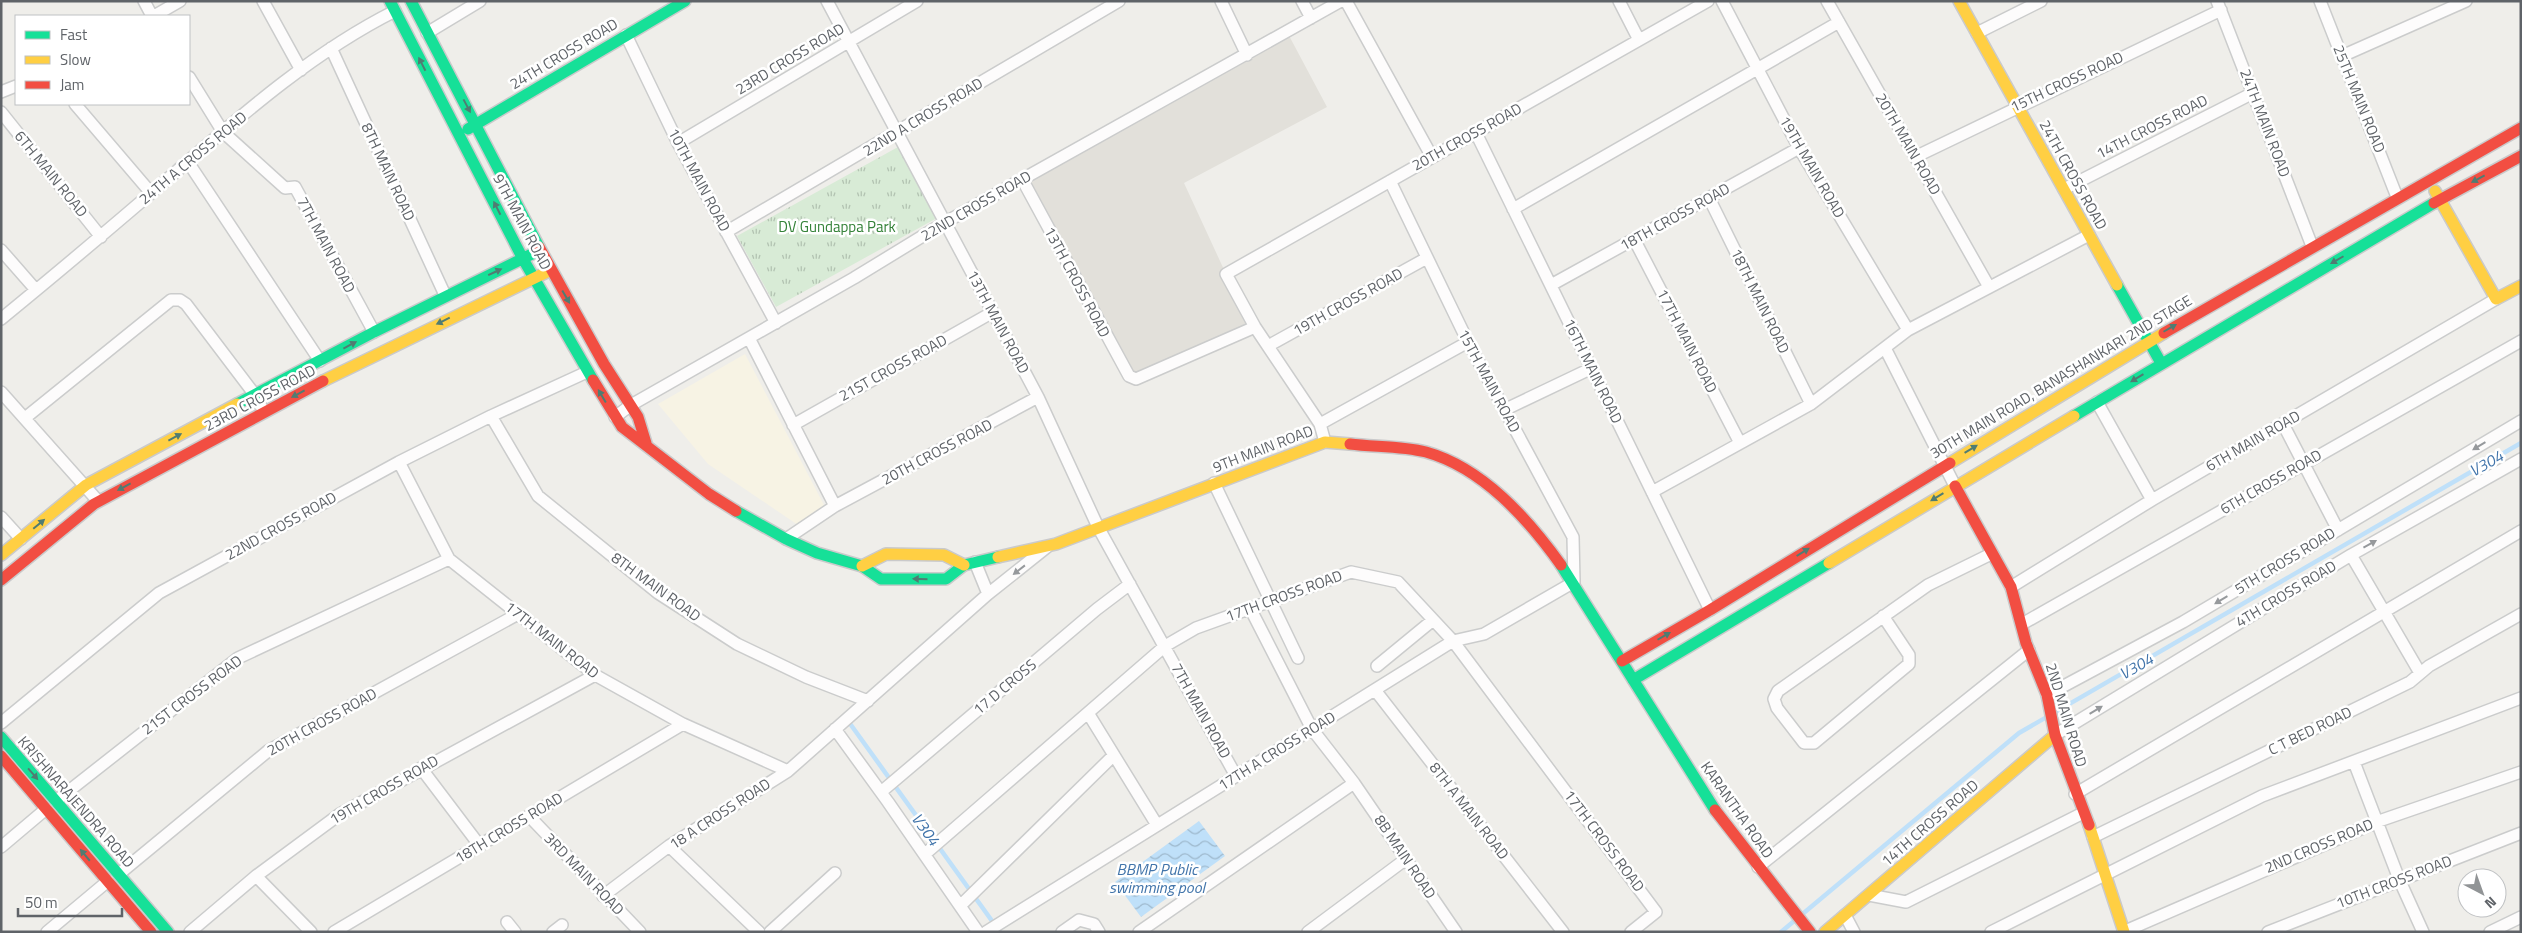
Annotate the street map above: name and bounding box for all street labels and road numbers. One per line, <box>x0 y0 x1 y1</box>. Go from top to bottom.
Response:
street label: 24TH CROSS ROAD <box>505 12 622 95</box>
street label: 23RD CROSS ROAD <box>731 17 849 100</box>
street label: 25TH MAIN ROAD <box>2327 41 2392 156</box>
street label: 15TH CROSS ROAD <box>2006 45 2127 118</box>
street label: 24TH MAIN ROAD <box>2234 65 2297 180</box>
street label: 22ND A CROSS ROAD <box>858 72 987 162</box>
street label: 20TH MAIN ROAD <box>1870 88 1947 199</box>
street label: 14TH CROSS ROAD <box>2092 88 2212 165</box>
street label: 20TH CROSS ROAD <box>1408 97 1526 176</box>
street label: 24TH A CROSS ROAD <box>134 105 252 210</box>
street label: 19TH MAIN ROAD <box>1774 111 1851 222</box>
street label: 24TH CROSS ROAD <box>2034 116 2113 234</box>
street label: 8TH MAIN ROAD <box>356 119 421 225</box>
street label: 10TH MAIN ROAD <box>662 124 736 236</box>
street label: 6TH MAIN ROAD <box>9 125 94 222</box>
street label: 22ND CROSS ROAD <box>916 165 1035 247</box>
street label: 9TH MAIN ROAD <box>487 170 557 274</box>
street label: 18TH CROSS ROAD <box>1616 177 1734 256</box>
street label: 7TH MAIN ROAD <box>291 193 361 297</box>
street label: 13TH CROSS ROAD <box>1039 222 1116 341</box>
street label: 18TH MAIN ROAD <box>1725 244 1796 357</box>
street label: 19TH CROSS ROAD <box>1289 262 1407 341</box>
street label: 13TH MAIN ROAD <box>961 266 1035 378</box>
street label: 17TH MAIN ROAD <box>1651 285 1724 397</box>
street label: 30TH MAIN ROAD, BANASHANKARI 2ND STAGE <box>1925 289 2196 464</box>
street label: 16TH MAIN ROAD <box>1558 314 1629 427</box>
street label: 15TH MAIN ROAD <box>1452 325 1526 437</box>
street label: 21ST CROSS ROAD <box>834 328 951 407</box>
street label: 23RD CROSS ROAD <box>200 358 320 437</box>
street label: 6TH MAIN ROAD <box>2201 404 2304 477</box>
street label: 20TH CROSS ROAD <box>877 413 996 490</box>
street label: 9TH MAIN ROAD <box>1209 419 1316 478</box>
street label: 6TH CROSS ROAD <box>2216 443 2326 520</box>
street label: 22ND CROSS ROAD <box>221 485 341 566</box>
street label: 5TH CROSS ROAD <box>2230 521 2340 600</box>
street label: 8TH MAIN ROAD <box>607 546 706 627</box>
street label: 4TH CROSS ROAD <box>2231 554 2341 633</box>
street label: 17TH CROSS ROAD <box>1222 564 1345 627</box>
street label: 17TH MAIN ROAD <box>500 595 604 684</box>
street label: 21ST CROSS ROAD <box>137 649 247 740</box>
street label: 17 D CROSS <box>968 653 1041 720</box>
street label: 7TH MAIN ROAD <box>1166 659 1237 763</box>
street label: 2ND MAIN ROAD <box>2040 660 2093 770</box>
street label: 20TH CROSS ROAD <box>263 682 381 761</box>
street label: C T BED ROAD <box>2264 700 2356 761</box>
street label: 17TH A CROSS ROAD <box>1213 705 1340 796</box>
street label: KRISHNARAJENDRA ROAD <box>13 731 140 873</box>
street label: 19TH CROSS ROAD <box>325 749 443 830</box>
street label: 8TH A MAIN ROAD <box>1424 757 1515 864</box>
street label: KARANTHA ROAD <box>1695 757 1779 863</box>
street label: 18 A CROSS ROAD <box>664 772 775 855</box>
street label: 14TH CROSS ROAD <box>1876 774 1983 872</box>
street label: 17TH CROSS ROAD <box>1558 785 1650 897</box>
street label: 18TH CROSS ROAD <box>450 786 567 869</box>
street label: 8B MAIN ROAD <box>1369 810 1442 903</box>
street label: 2ND CROSS ROAD <box>2261 812 2377 879</box>
street label: 3RD MAIN ROAD <box>539 827 630 920</box>
street label: 10TH CROSS ROAD <box>2332 849 2455 914</box>

